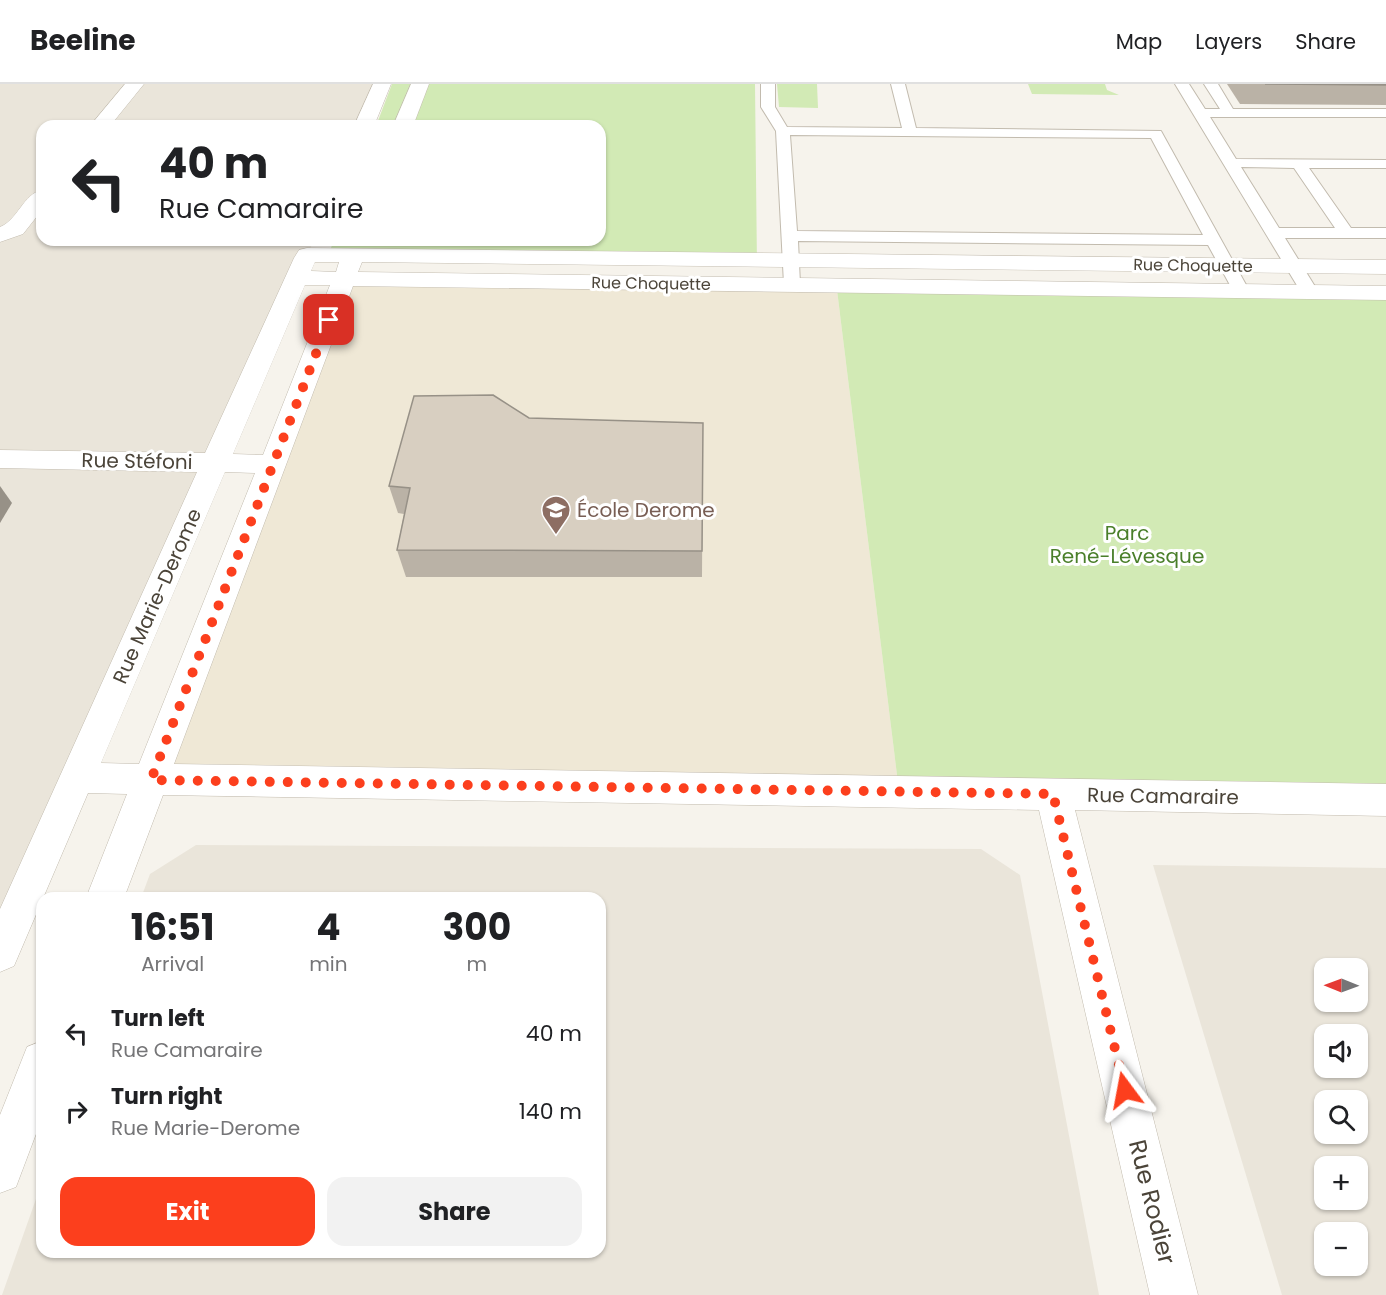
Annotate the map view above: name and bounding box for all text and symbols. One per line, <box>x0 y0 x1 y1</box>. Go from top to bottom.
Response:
text: Beeline <box>30 21 136 60</box>
text: Map <box>1116 27 1162 56</box>
text: Layers <box>1195 27 1262 56</box>
text: Share <box>1295 27 1356 56</box>
text: 40 m <box>159 134 268 193</box>
icon: left <box>60 144 138 222</box>
text: Rue Camaraire <box>159 190 364 227</box>
street label: Rue Choquette <box>1133 253 1253 278</box>
street label: Rue Choquette <box>591 271 711 296</box>
pin <box>303 294 354 345</box>
icon: arrive <box>312 303 345 336</box>
street label: Rue Stéfoni <box>81 446 193 476</box>
school or university icon: École Derome <box>540 494 572 536</box>
place label: École Derome <box>577 496 715 524</box>
street label: Rue Marie-Derome <box>106 504 208 688</box>
park label: Parc René-Lévesque <box>1050 519 1204 570</box>
street label: Rue Camaraire <box>1087 781 1239 811</box>
text: 16:51 <box>131 902 214 953</box>
text: 4 <box>316 902 341 953</box>
text: 300 <box>442 902 511 953</box>
text: Arrival <box>141 950 204 978</box>
text: min <box>309 950 348 978</box>
text: m <box>466 950 487 978</box>
north arrow <box>1314 958 1368 1012</box>
map controls <box>1314 958 1368 1276</box>
text: Turn left <box>111 1003 205 1034</box>
icon: left <box>60 1017 93 1050</box>
text: 40 m <box>526 1018 582 1049</box>
button: sound <box>1314 1024 1368 1078</box>
text: Rue Camaraire <box>111 1036 263 1064</box>
position arrow <box>1093 1058 1157 1122</box>
text: Turn right <box>111 1081 222 1112</box>
button: search <box>1314 1090 1368 1144</box>
icon: right <box>60 1095 93 1128</box>
text: 140 m <box>519 1096 582 1127</box>
text: Rue Marie-Derome <box>111 1114 300 1142</box>
street label: Rue Rodier <box>1121 1136 1184 1268</box>
button: + <box>1314 1156 1368 1210</box>
button: Exit <box>60 1177 315 1246</box>
button: Share <box>327 1177 582 1246</box>
button: − <box>1314 1222 1368 1276</box>

